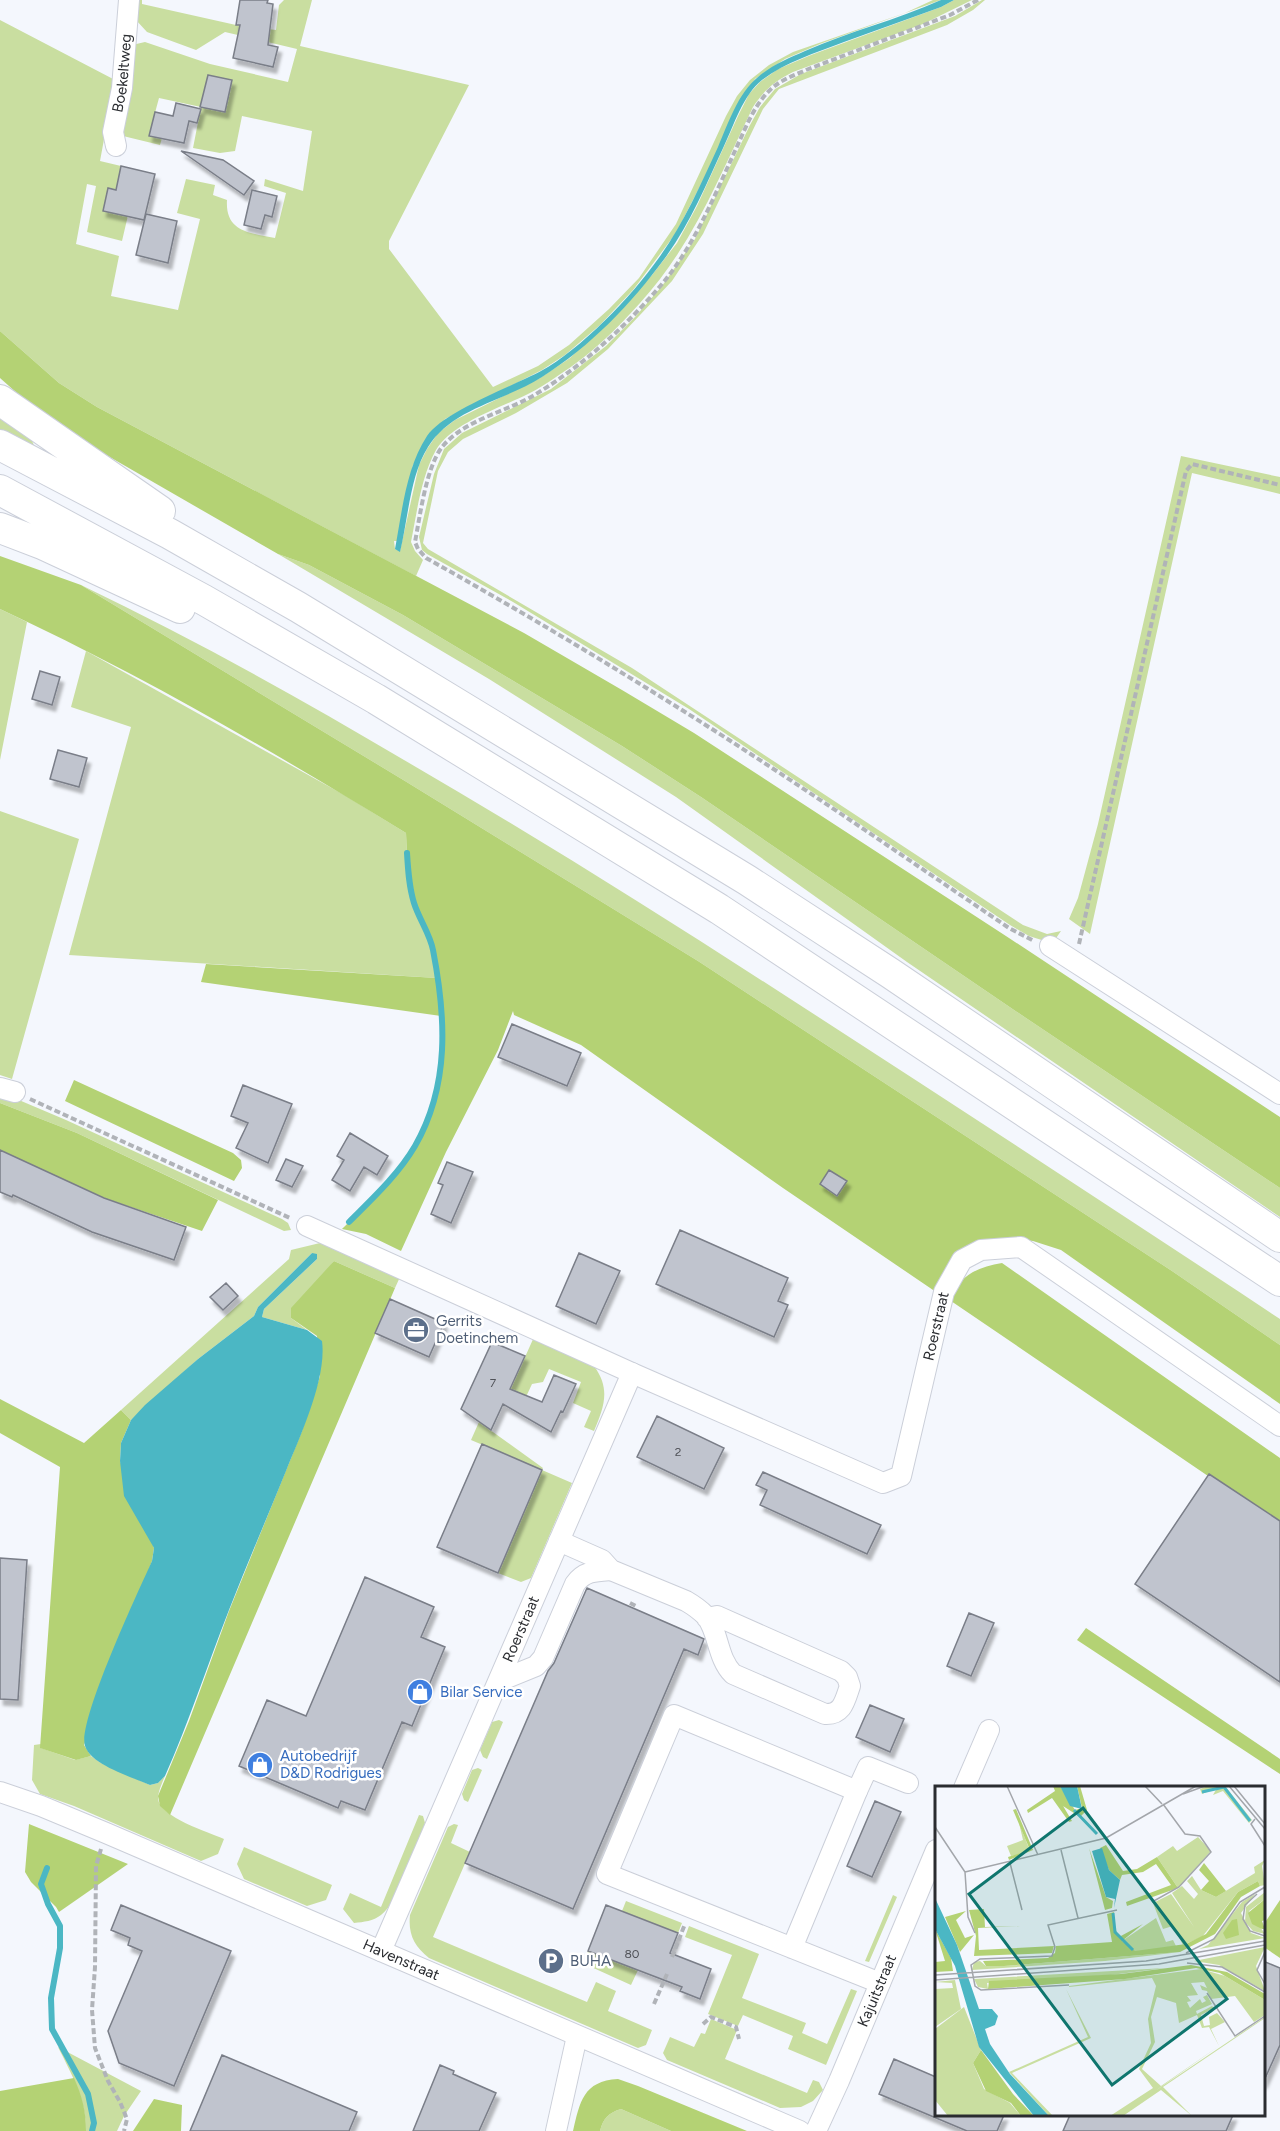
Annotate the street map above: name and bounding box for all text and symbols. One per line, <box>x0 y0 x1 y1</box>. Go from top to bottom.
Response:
street label: Boekeltweg <box>108 33 135 114</box>
street label: Roerstraat <box>919 1290 953 1362</box>
place label: Gerrits Doetinchem <box>436 1312 518 1347</box>
office icon: Gerrits Doetinchem <box>401 1315 431 1345</box>
house number: 7 <box>490 1376 497 1390</box>
house number: 2 <box>675 1445 681 1459</box>
street label: Roerstraat <box>499 1593 543 1665</box>
shop icon: Bilar Service <box>405 1677 435 1707</box>
place label: Bilar Service <box>440 1683 522 1701</box>
place label: Autobedrijf D&D Rodrigues <box>280 1747 382 1782</box>
shop icon: Autobedrijf D&D Rodrigues <box>245 1750 275 1780</box>
inset map <box>935 1786 1265 2116</box>
street label: Havenstraat <box>360 1935 443 1984</box>
parking icon: BUHA <box>536 1946 566 1976</box>
house number: 80 <box>624 1947 640 1961</box>
street label: Kajuitstraat <box>854 1951 900 2030</box>
place label: BUHA <box>570 1952 611 1970</box>

